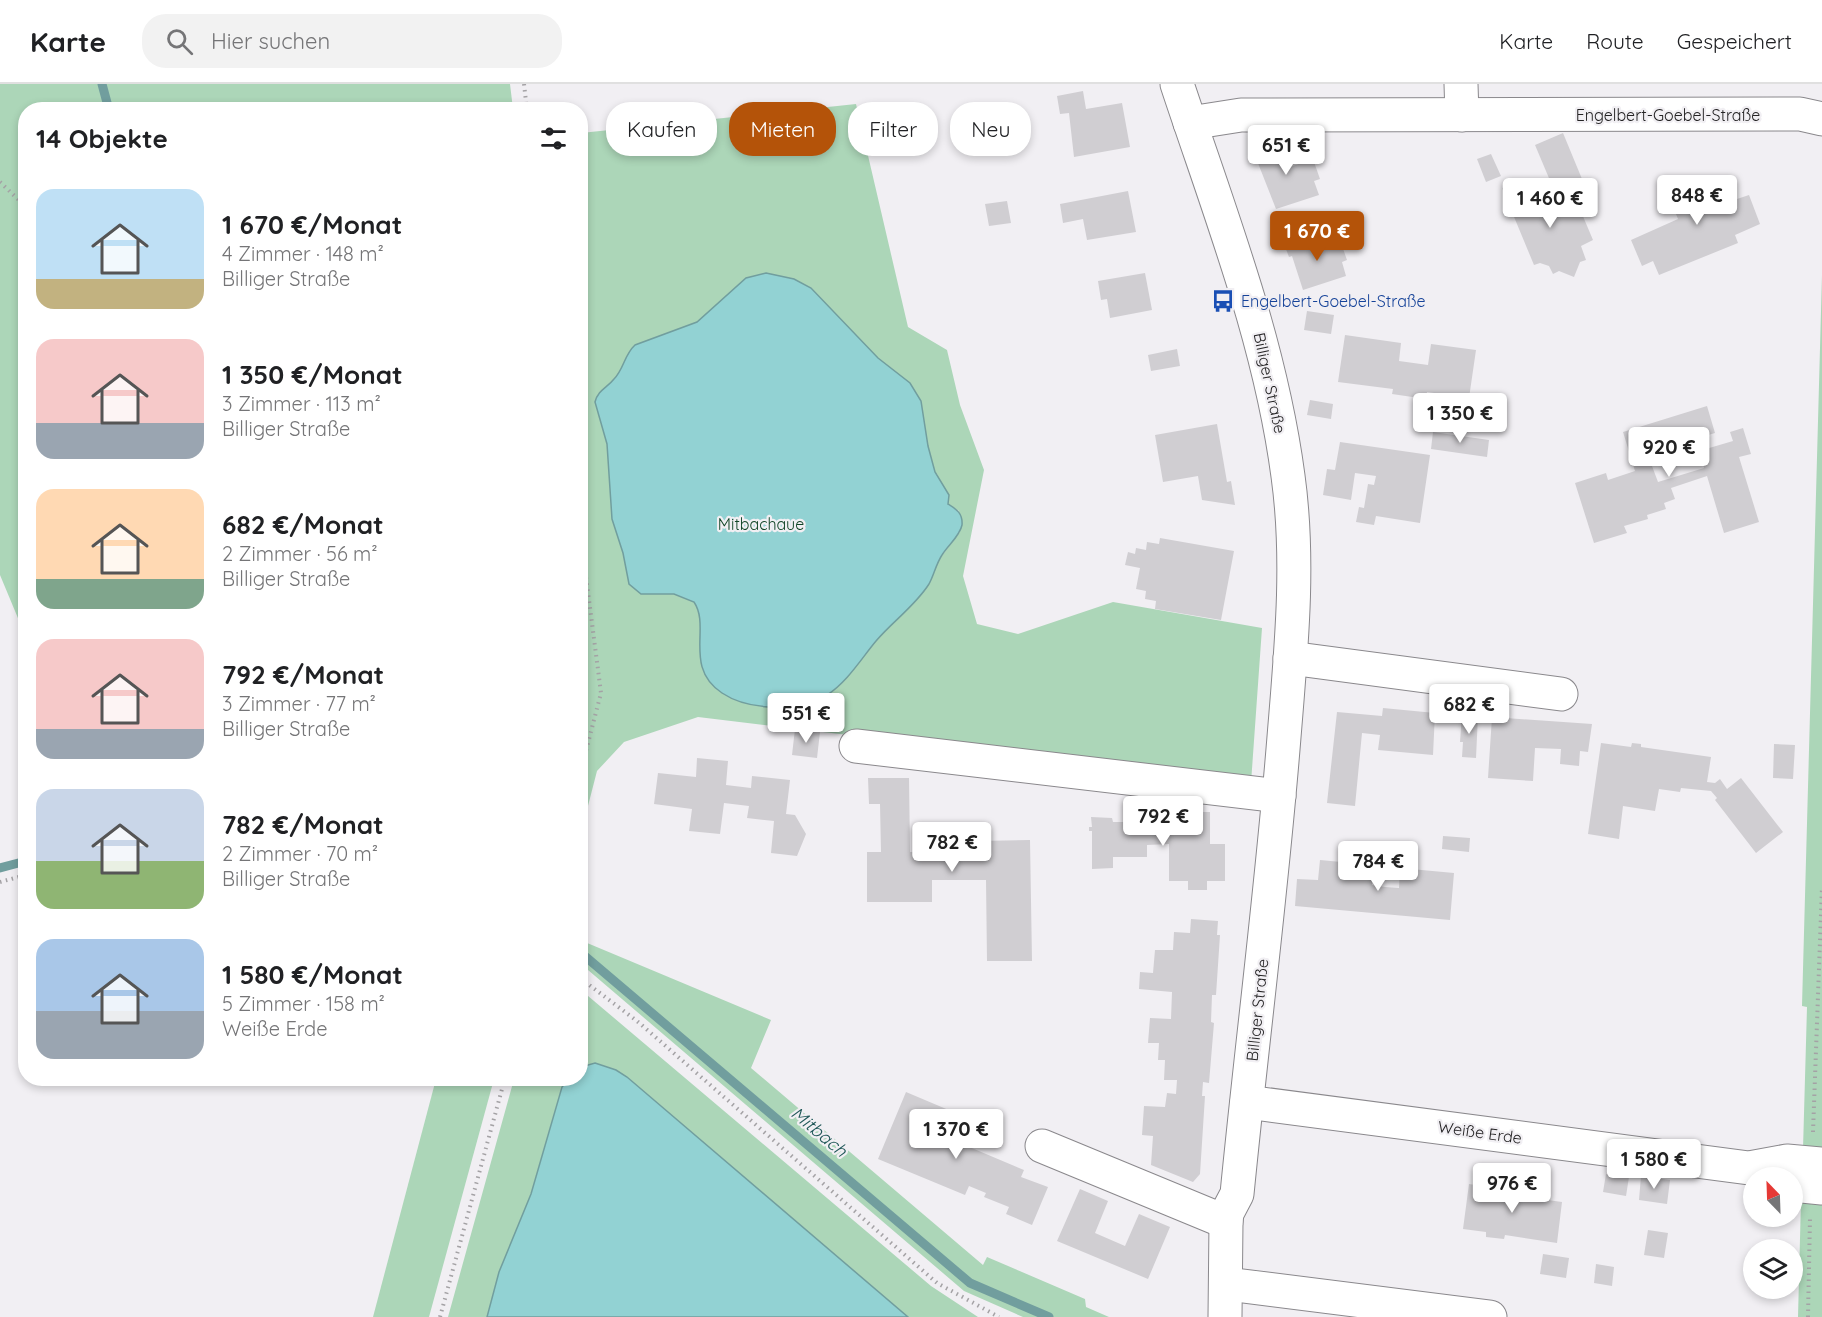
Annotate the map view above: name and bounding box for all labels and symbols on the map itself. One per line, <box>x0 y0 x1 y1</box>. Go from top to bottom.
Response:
street label: Engelbert-Goebel-Straße <box>1576 105 1760 125</box>
pin: 651 € <box>1244 125 1328 176</box>
pin: 848 € <box>1655 175 1739 226</box>
pin: 1 460 € <box>1495 178 1605 229</box>
pin: 1 670 € <box>1262 211 1372 262</box>
bus stop icon: Engelbert-Goebel-Straße <box>1210 288 1236 314</box>
place label: Engelbert-Goebel-Straße <box>1241 291 1426 311</box>
street label: Billiger Straße <box>1250 331 1290 435</box>
pin: 1 350 € <box>1405 393 1515 444</box>
pin: 920 € <box>1627 427 1711 478</box>
park label: Mitbachaue <box>718 514 804 534</box>
pin: 682 € <box>1427 684 1511 735</box>
pin: 551 € <box>764 693 848 744</box>
pin: 792 € <box>1121 796 1205 847</box>
pin: 782 € <box>910 822 994 873</box>
pin: 784 € <box>1336 841 1420 892</box>
street label: Billiger Straße <box>1242 958 1272 1062</box>
water label: Mitbach <box>787 1102 853 1162</box>
pin: 1 370 € <box>901 1109 1011 1160</box>
street label: Weiße Erde <box>1437 1116 1523 1148</box>
pin: 1 580 € <box>1599 1139 1709 1190</box>
pin: 976 € <box>1470 1163 1554 1214</box>
north arrow <box>1743 1167 1803 1227</box>

